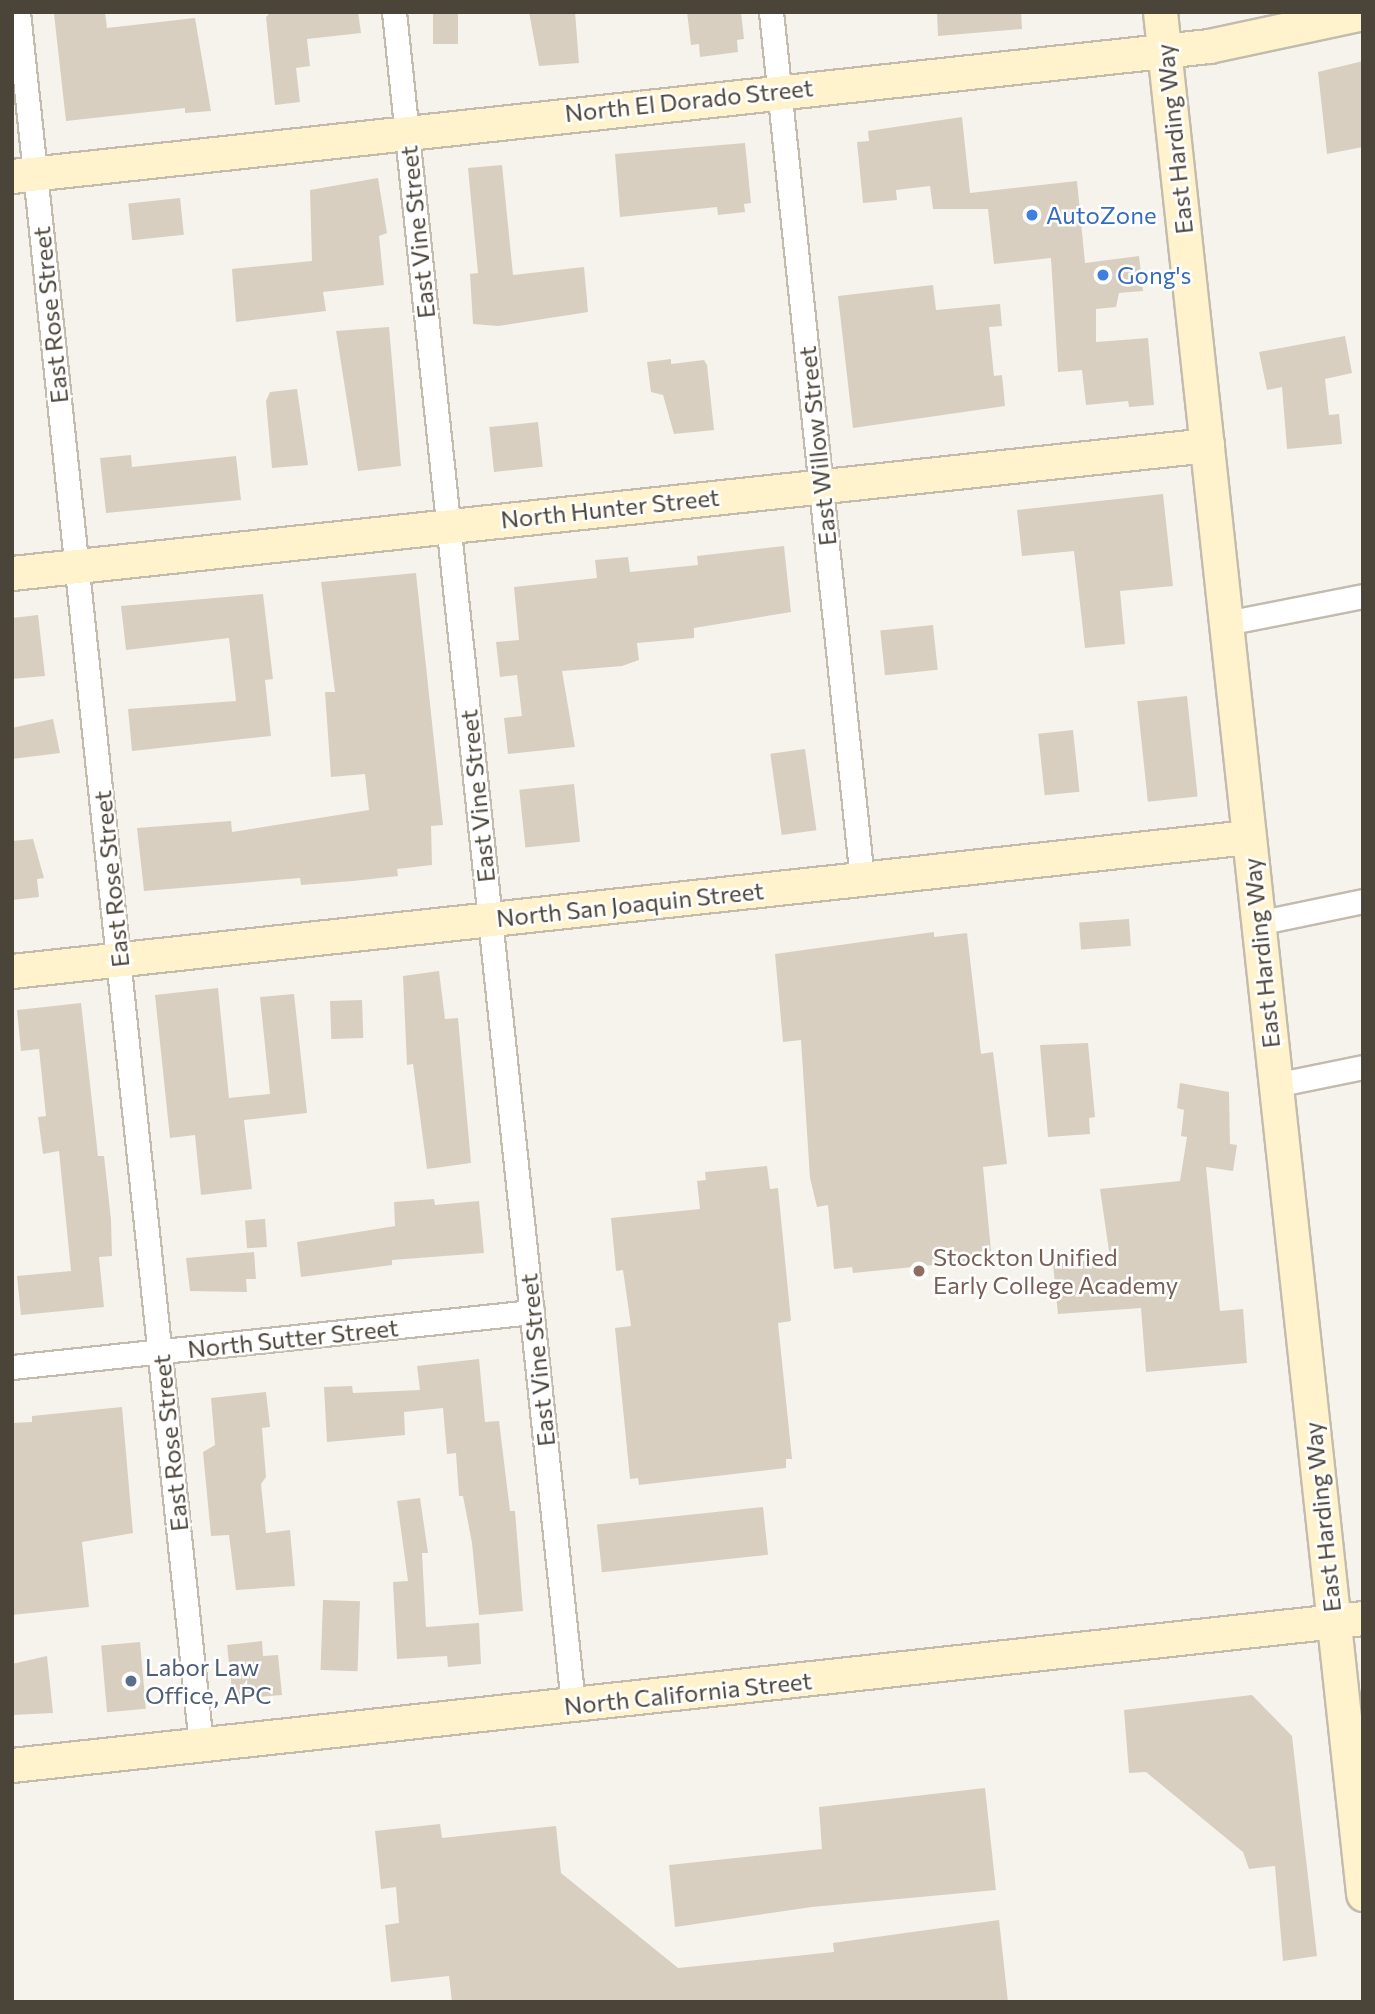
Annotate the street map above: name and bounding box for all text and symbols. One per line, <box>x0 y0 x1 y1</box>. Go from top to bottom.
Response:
street label: East Harding Way <box>1150 42 1198 236</box>
street label: North El Dorado Street <box>563 73 815 127</box>
street label: East Vine Street <box>394 144 440 320</box>
place label: AutoZone <box>1046 201 1157 229</box>
marker: AutoZone <box>1024 207 1040 223</box>
street label: East Rose Street <box>26 225 74 405</box>
place label: Gong's <box>1117 261 1191 289</box>
marker: Gong's <box>1095 267 1111 283</box>
street label: East Willow Street <box>792 345 842 547</box>
street label: North Hunter Street <box>499 482 721 534</box>
street label: East Vine Street <box>454 708 500 884</box>
street label: East Rose Street <box>87 789 135 969</box>
street label: East Harding Way <box>1237 856 1285 1050</box>
street label: North San Joaquin Street <box>495 876 765 932</box>
place label: Stockton Unified Early College Academy <box>933 1243 1178 1299</box>
marker: Stockton Unified Early College Academy <box>911 1263 927 1279</box>
street label: East Vine Street <box>514 1272 560 1448</box>
street label: North Sutter Street <box>186 1313 400 1363</box>
street label: East Rose Street <box>146 1353 194 1533</box>
street label: East Harding Way <box>1298 1420 1346 1614</box>
place label: Labor Law Office, APC <box>145 1653 272 1709</box>
street label: North California Street <box>563 1666 813 1720</box>
marker: Labor Law Office, APC <box>123 1673 139 1689</box>

